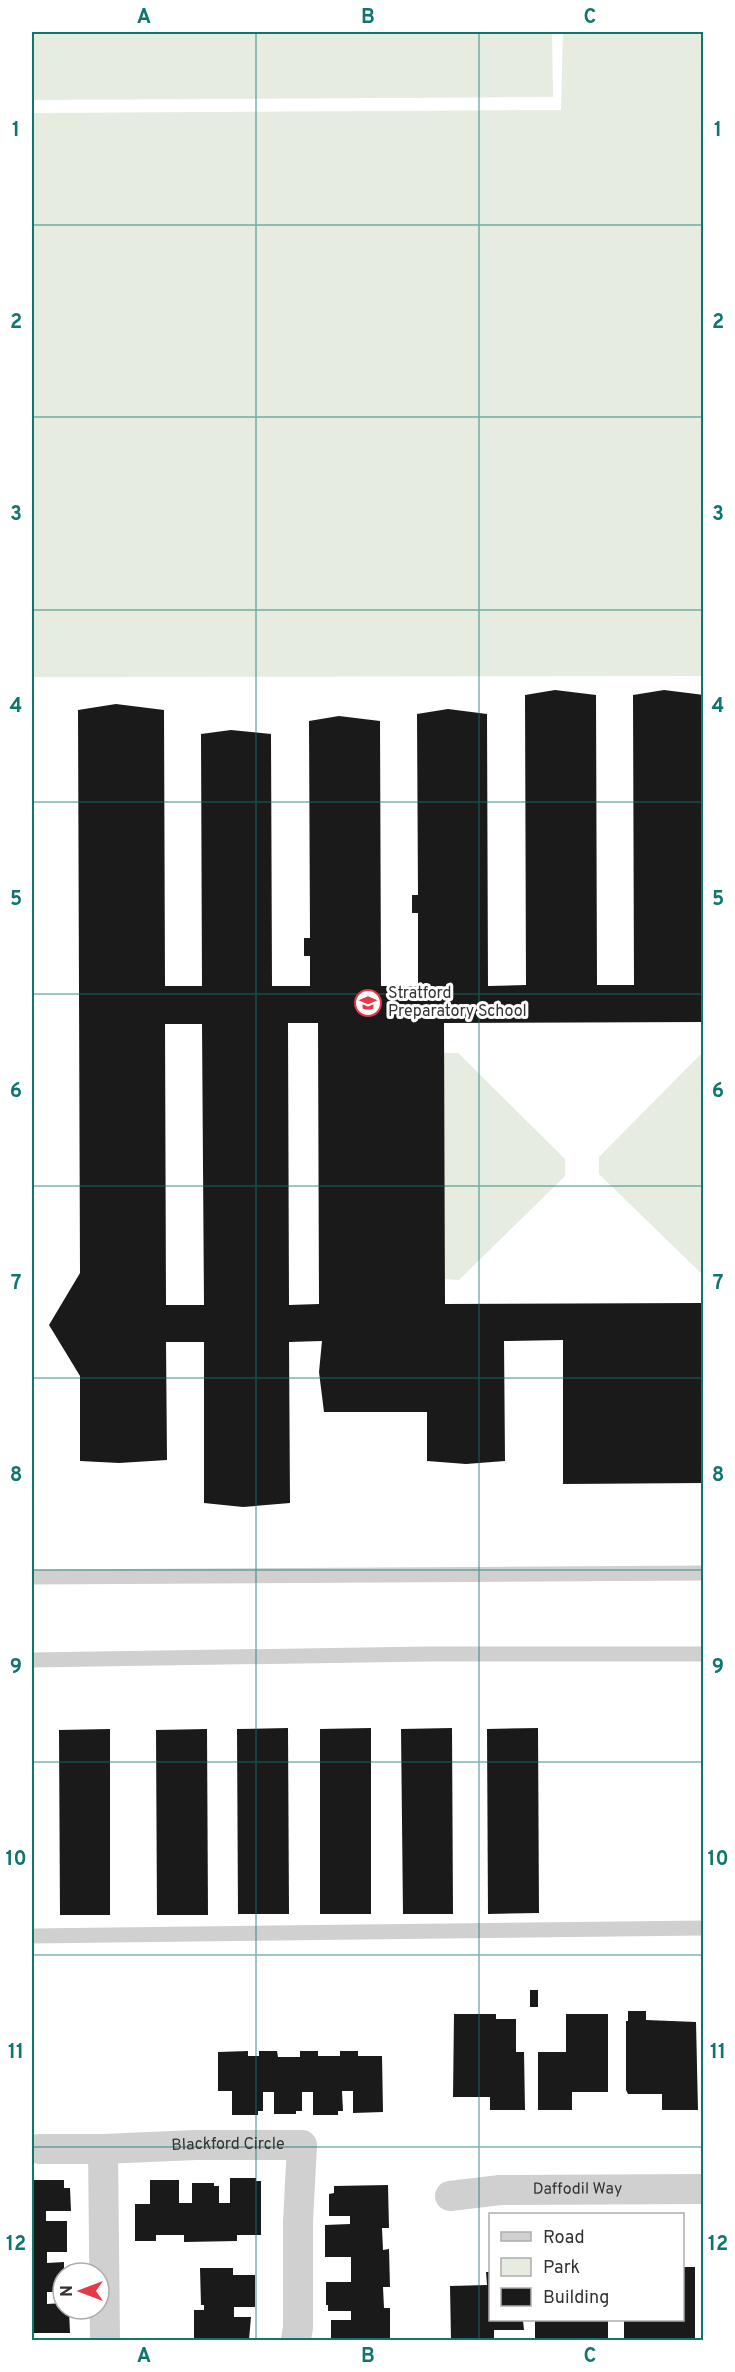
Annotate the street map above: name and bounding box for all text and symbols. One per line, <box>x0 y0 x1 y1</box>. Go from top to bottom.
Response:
text: A <box>137 5 151 31</box>
text: B <box>361 5 375 31</box>
text: C <box>584 5 596 31</box>
text: 1 <box>12 118 20 144</box>
text: 1 <box>714 118 722 144</box>
text: 2 <box>10 310 22 336</box>
text: 2 <box>712 310 724 336</box>
text: 3 <box>10 502 22 528</box>
text: 3 <box>712 502 724 528</box>
text: 4 <box>10 694 22 720</box>
text: 4 <box>712 694 724 720</box>
text: 5 <box>10 887 22 913</box>
text: 5 <box>712 887 724 913</box>
place label: Stratford Preparatory School <box>388 984 527 1022</box>
school or university icon: Stratford Preparatory School <box>353 988 383 1018</box>
text: 6 <box>10 1079 22 1105</box>
text: 6 <box>712 1079 724 1105</box>
text: 7 <box>11 1271 21 1297</box>
text: 7 <box>713 1271 723 1297</box>
text: 8 <box>10 1463 22 1489</box>
text: 8 <box>712 1463 724 1489</box>
text: 9 <box>10 1655 22 1681</box>
text: 9 <box>712 1655 724 1681</box>
text: 10 <box>5 1847 27 1873</box>
text: 10 <box>707 1847 729 1873</box>
text: 11 <box>8 2040 24 2066</box>
text: 11 <box>710 2040 726 2066</box>
street label: Blackford Circle <box>171 2135 285 2156</box>
street label: Daffodil Way <box>533 2179 623 2200</box>
legend <box>489 2213 684 2321</box>
text: Road <box>543 2227 585 2250</box>
text: 12 <box>6 2232 26 2258</box>
text: 12 <box>708 2232 728 2258</box>
text: Park <box>543 2257 580 2280</box>
north arrow <box>51 2261 111 2321</box>
text: N <box>58 2285 78 2297</box>
text: Building <box>543 2287 609 2310</box>
text: A <box>137 2344 151 2370</box>
text: B <box>361 2344 375 2370</box>
text: C <box>584 2344 596 2370</box>

